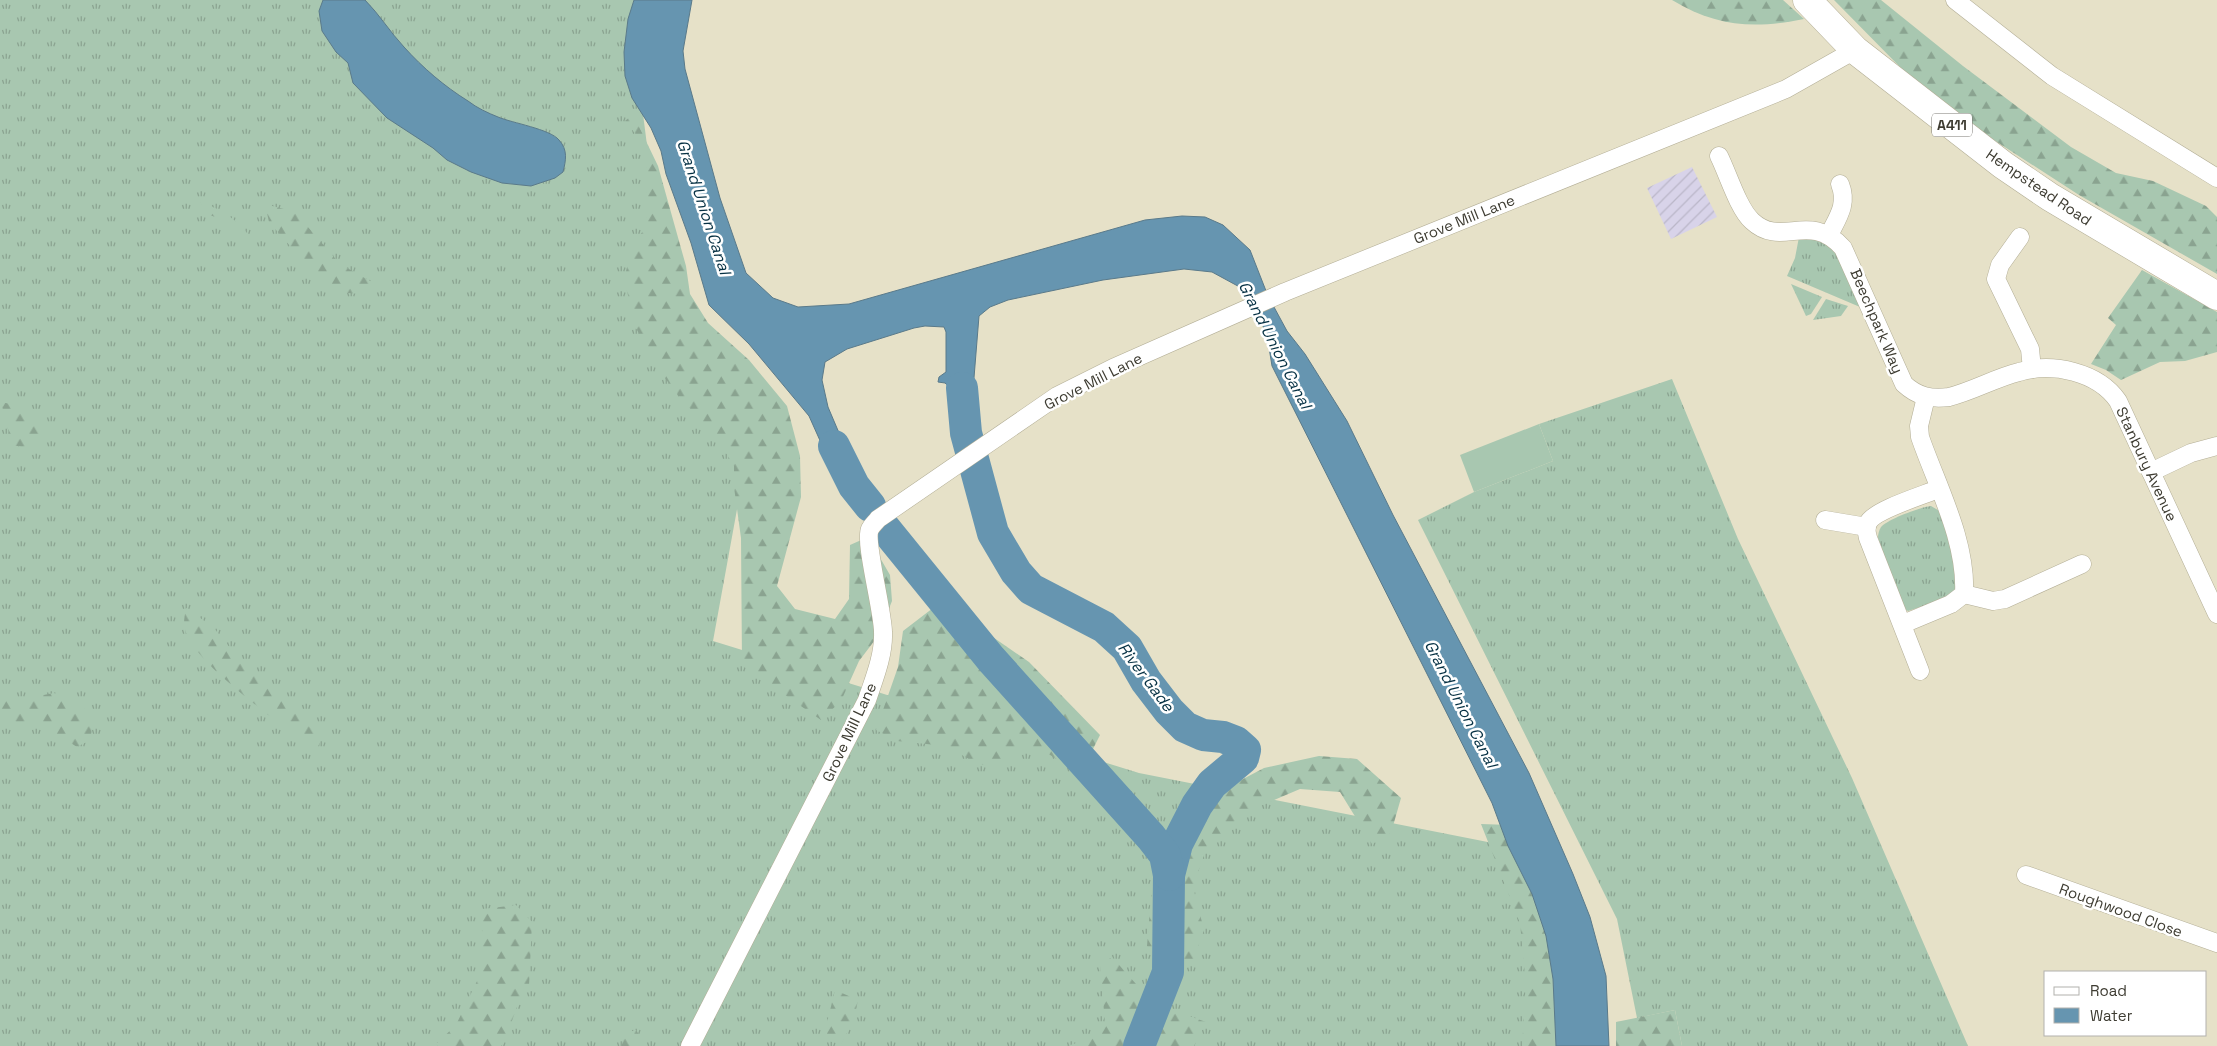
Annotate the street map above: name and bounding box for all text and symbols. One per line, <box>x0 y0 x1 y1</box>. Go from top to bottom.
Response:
road number: A411 <box>1932 114 1972 136</box>
water label: Grand Union Canal <box>672 137 736 279</box>
street label: Hempstead Road <box>1983 145 2095 229</box>
street label: Grove Mill Lane <box>1411 190 1518 248</box>
street label: Beechpark Way <box>1846 266 1908 376</box>
water label: Grand Union Canal <box>1234 278 1317 414</box>
street label: Grove Mill Lane <box>1041 348 1145 414</box>
street label: Stanbury Avenue <box>2112 404 2182 524</box>
water label: Grand Union Canal <box>1420 637 1503 773</box>
water label: River Gade <box>1113 638 1179 716</box>
street label: Grove Mill Lane <box>818 679 880 785</box>
street label: Roughwood Close <box>2057 879 2185 941</box>
legend <box>2044 971 2207 1036</box>
text: Road <box>2090 981 2127 1000</box>
text: Water <box>2090 1006 2133 1025</box>

